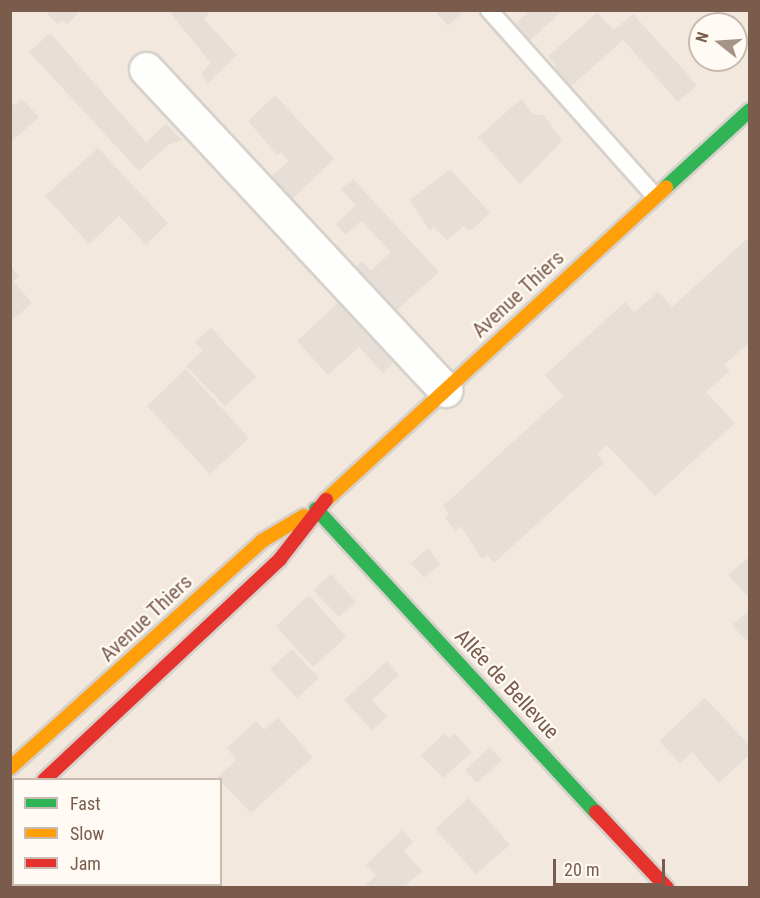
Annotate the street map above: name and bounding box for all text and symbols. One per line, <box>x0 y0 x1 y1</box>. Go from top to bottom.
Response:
north arrow <box>688 12 748 72</box>
text: N <box>692 30 713 45</box>
street label: Avenue Thiers <box>467 245 569 343</box>
street label: Avenue Thiers <box>95 569 197 667</box>
street label: Allée de Bellevue <box>450 624 564 744</box>
legend <box>12 778 222 886</box>
text: Fast <box>70 793 101 814</box>
text: Slow <box>70 823 104 844</box>
scale bar <box>556 847 668 885</box>
text: Jam <box>70 853 101 874</box>
text: 20 m <box>564 859 599 880</box>

